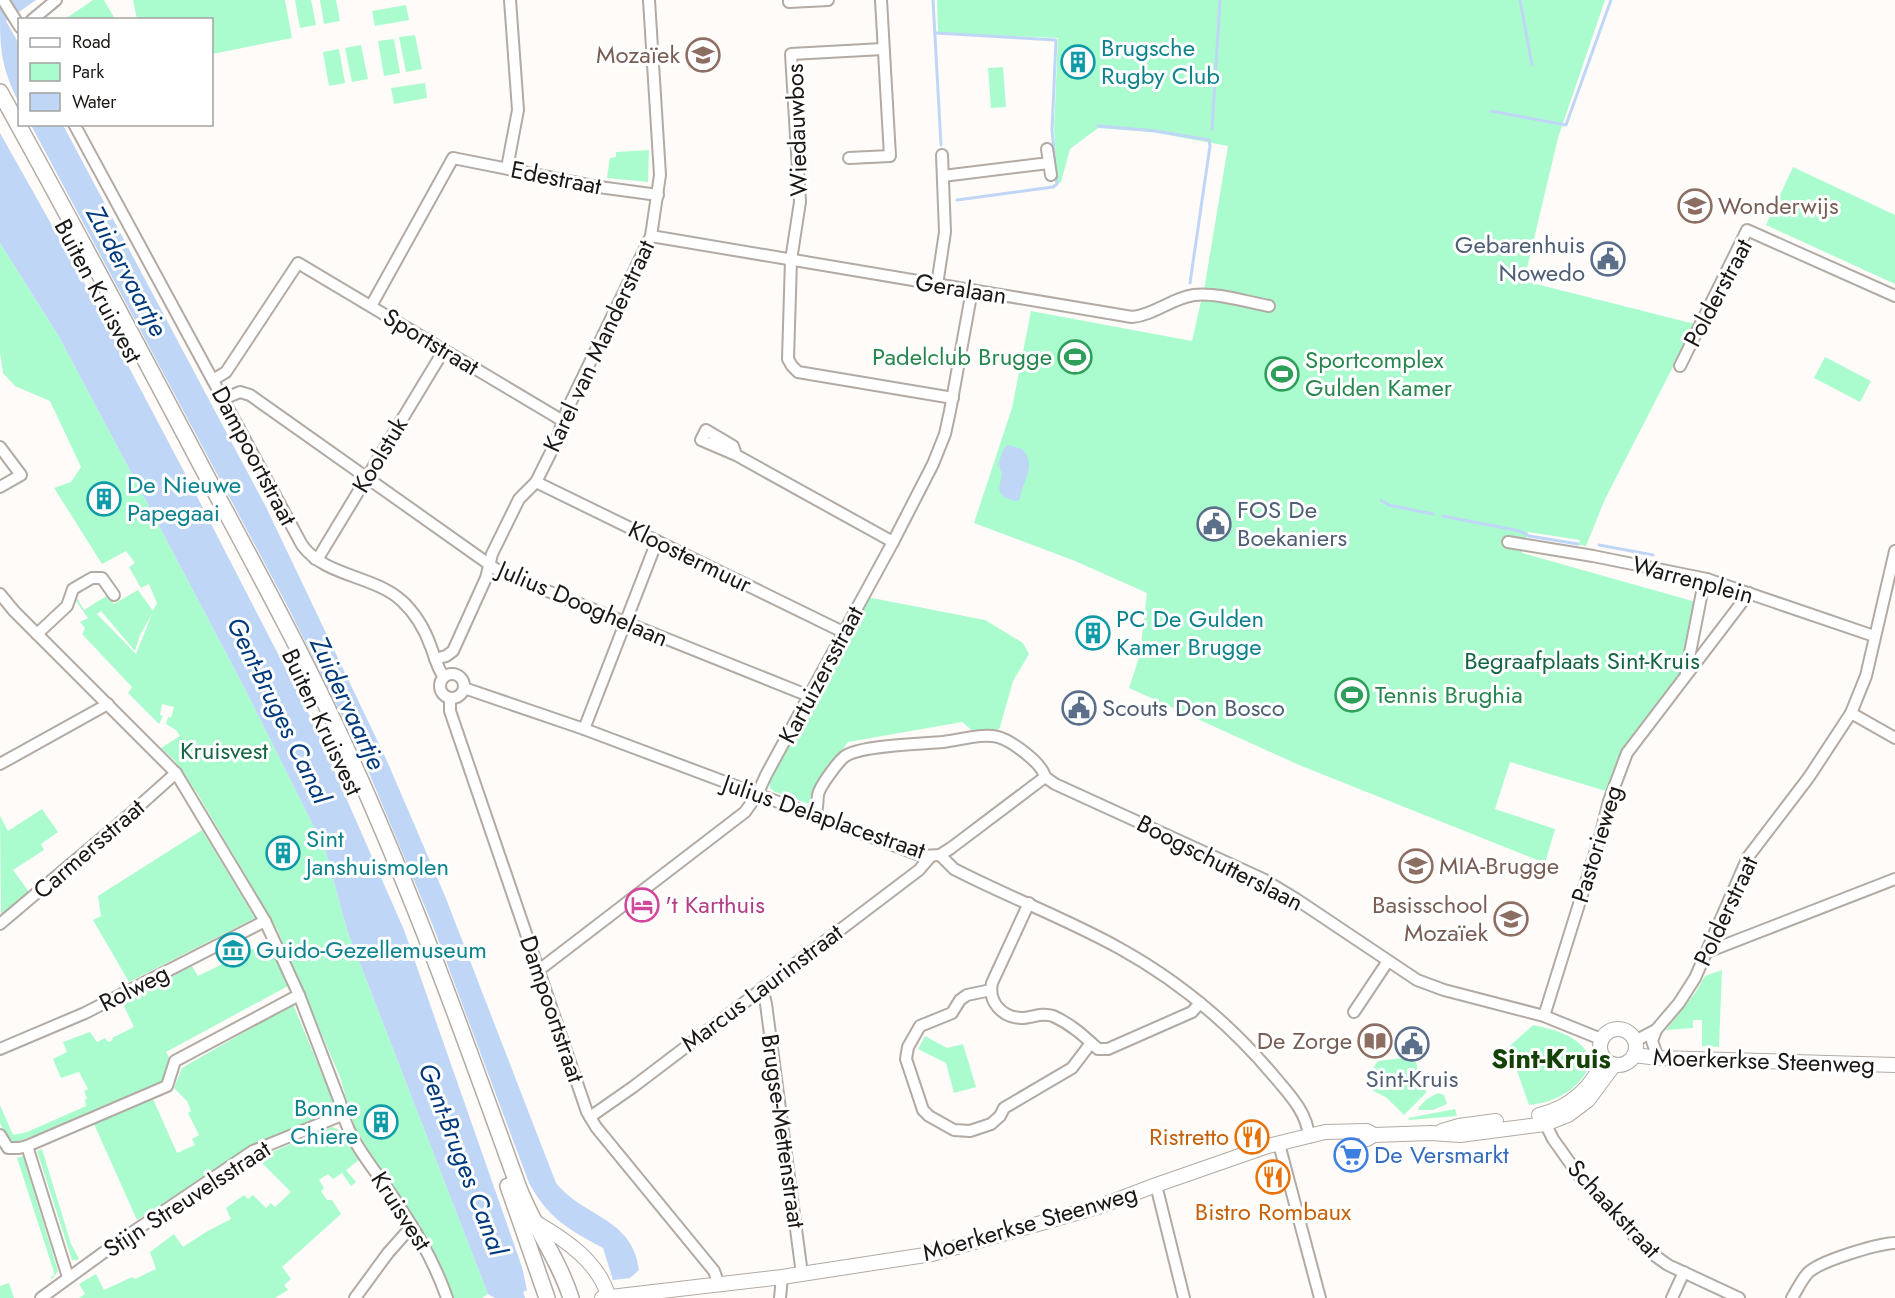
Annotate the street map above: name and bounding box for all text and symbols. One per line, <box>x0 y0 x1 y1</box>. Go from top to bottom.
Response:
legend <box>18 18 213 126</box>
text: Road <box>72 29 111 55</box>
place label: Brugsche Rugby Club <box>1101 30 1220 93</box>
place label: Mozaïek <box>596 37 680 72</box>
school or university icon: Mozaïek <box>685 37 721 73</box>
building icon: Brugsche Rugby Club <box>1060 44 1096 80</box>
text: Park <box>72 59 104 85</box>
street label: Wiedauwbos <box>777 63 816 197</box>
text: Water <box>72 89 117 115</box>
street label: Edestraat <box>508 152 605 203</box>
school or university icon: Wonderwijs <box>1677 188 1713 224</box>
place label: Wonderwijs <box>1718 188 1839 223</box>
water label: Zuidervaartje <box>76 198 177 343</box>
street label: Buiten Kruisvest <box>46 213 151 369</box>
place label: Gebarenhuis Nowedo <box>1455 227 1585 290</box>
street label: Polderstraat <box>1674 232 1761 353</box>
street label: Karel van Manderstraat <box>534 234 663 458</box>
public building icon: Gebarenhuis Nowedo <box>1590 241 1626 277</box>
street label: Geralaan <box>913 264 1009 313</box>
street label: Sportstraat <box>377 299 486 384</box>
place label: Padelclub Brugge <box>872 339 1052 374</box>
sports icon: Padelclub Brugge <box>1057 339 1093 375</box>
place label: Sportcomplex Gulden Kamer <box>1305 342 1453 405</box>
sports icon: Sportcomplex Gulden Kamer <box>1264 356 1300 392</box>
street label: Dampoortstraat <box>203 380 306 532</box>
street label: Koolstuk <box>343 410 416 499</box>
place label: De Nieuwe Papegaai <box>127 467 241 530</box>
building icon: De Nieuwe Papegaai <box>86 481 122 517</box>
place label: FOS De Boekaniers <box>1237 492 1347 555</box>
public building icon: FOS De Boekaniers <box>1196 506 1232 542</box>
street label: Kloostermuur <box>623 512 759 602</box>
street label: Warrenplein <box>1629 547 1758 613</box>
street label: Julius Dooghelaan <box>490 551 674 655</box>
street label: Kartuizersstraat <box>770 600 872 750</box>
place label: PC De Gulden Kamer Brugge <box>1116 601 1264 664</box>
water label: Gent-Bruges Canal <box>217 610 341 811</box>
building icon: PC De Gulden Kamer Brugge <box>1075 615 1111 651</box>
water label: Zuidervaartje <box>300 629 396 776</box>
street label: Buiten Kruisvest <box>273 643 372 801</box>
park label: Begraafplaats Sint-Kruis <box>1464 643 1700 678</box>
sports icon: Tennis Brughia <box>1334 677 1370 713</box>
place label: Tennis Brughia <box>1375 677 1523 712</box>
public building icon: Scouts Don Bosco <box>1061 690 1097 726</box>
place label: Scouts Don Bosco <box>1102 690 1285 725</box>
park label: Kruisvest <box>180 733 268 768</box>
street label: Julius Delaplacestraat <box>715 764 931 868</box>
street label: Pastorieweg <box>1562 781 1631 907</box>
street label: Carmersstraat <box>25 790 152 907</box>
street label: Boogschutterslaan <box>1131 806 1310 920</box>
place label: Sint Janshuismolen <box>303 821 449 884</box>
building icon: Sint Janshuismolen <box>265 835 301 871</box>
school or university icon: MIA-Brugge <box>1398 848 1434 884</box>
place label: MIA-Brugge <box>1439 848 1559 883</box>
street label: Polderstraat <box>1685 850 1766 972</box>
hotel icon: 't Karthuis <box>624 887 660 923</box>
place label: 't Karthuis <box>665 887 765 922</box>
place label: Basisschool Mozaïek <box>1372 887 1488 950</box>
school or university icon: Basisschool Mozaïek <box>1493 901 1529 937</box>
street label: Marcus Laurinstraat <box>674 915 850 1060</box>
street label: Dampoortstraat <box>511 931 594 1087</box>
museum icon: Guido-Gezellemuseum <box>215 932 251 968</box>
place label: Guido-Gezellemuseum <box>256 932 487 967</box>
street label: Rolweg <box>93 955 175 1020</box>
place label: De Zorge <box>1257 1023 1352 1058</box>
library icon: De Zorge <box>1357 1023 1393 1059</box>
public building icon: Sint-Kruis <box>1394 1026 1430 1062</box>
street label: Brugse-Mettenstraat <box>753 1032 814 1231</box>
district label: Sint-Kruis <box>1491 1039 1611 1078</box>
street label: Moerkerkse Steenweg <box>1653 1039 1875 1082</box>
water label: Gent-Bruges Canal <box>409 1057 518 1262</box>
place label: Sint-Kruis <box>1365 1061 1459 1096</box>
place label: Bonne Chiere <box>290 1090 358 1153</box>
building icon: Bonne Chiere <box>363 1104 399 1140</box>
place label: Ristretto <box>1149 1119 1229 1154</box>
restaurant icon: Ristretto <box>1234 1119 1270 1155</box>
street label: Stijn Streuvelsstraat <box>96 1131 277 1266</box>
supermarket icon: De Versmarkt <box>1333 1137 1369 1173</box>
place label: De Versmarkt <box>1374 1137 1509 1172</box>
street label: Schaakstraat <box>1559 1152 1669 1266</box>
restaurant icon: Bistro Rombaux <box>1255 1159 1291 1195</box>
street label: Kruisvest <box>363 1164 440 1257</box>
street label: Moerkerkse Steenweg <box>918 1175 1141 1270</box>
place label: Bistro Rombaux <box>1195 1194 1352 1229</box>

